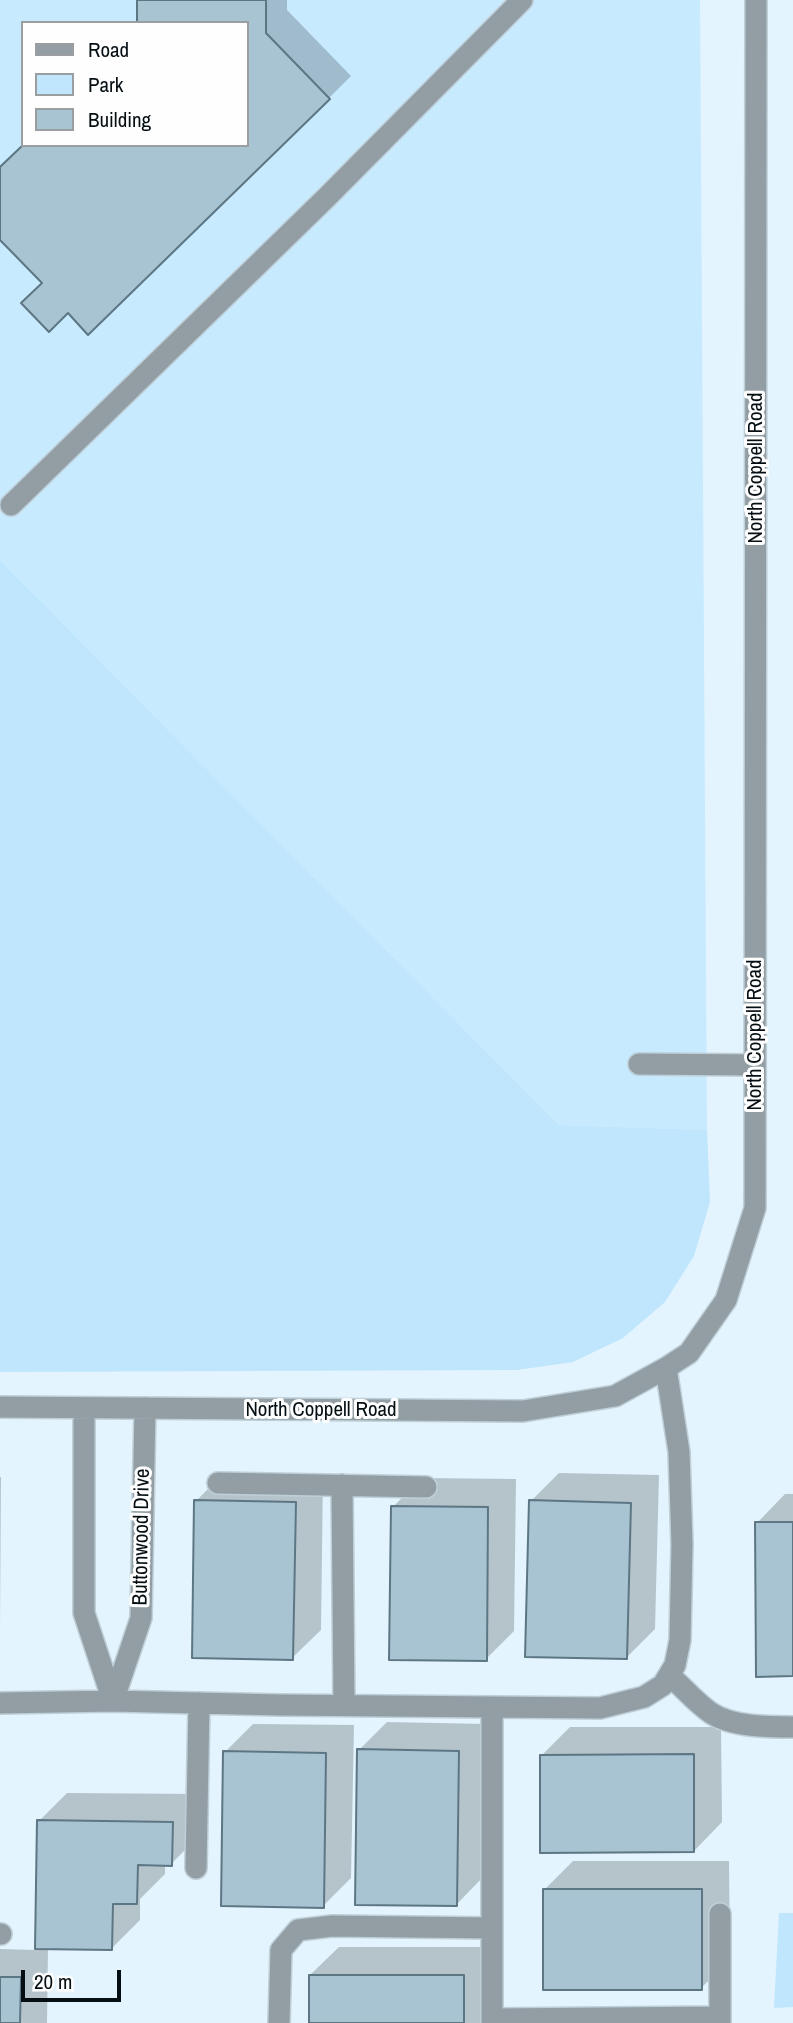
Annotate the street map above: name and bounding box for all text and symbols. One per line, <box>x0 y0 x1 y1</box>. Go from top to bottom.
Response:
legend <box>21 21 248 147</box>
text: Road <box>88 35 129 64</box>
text: Park <box>88 70 123 99</box>
text: Building <box>88 105 151 134</box>
street label: North Coppell Road <box>743 392 769 544</box>
street label: North Coppell Road <box>742 959 768 1111</box>
street label: North Coppell Road <box>245 1397 397 1423</box>
street label: Buttonwood Drive <box>128 1468 156 1606</box>
scale bar <box>24 1956 124 2000</box>
text: 20 m <box>34 1967 72 1996</box>

